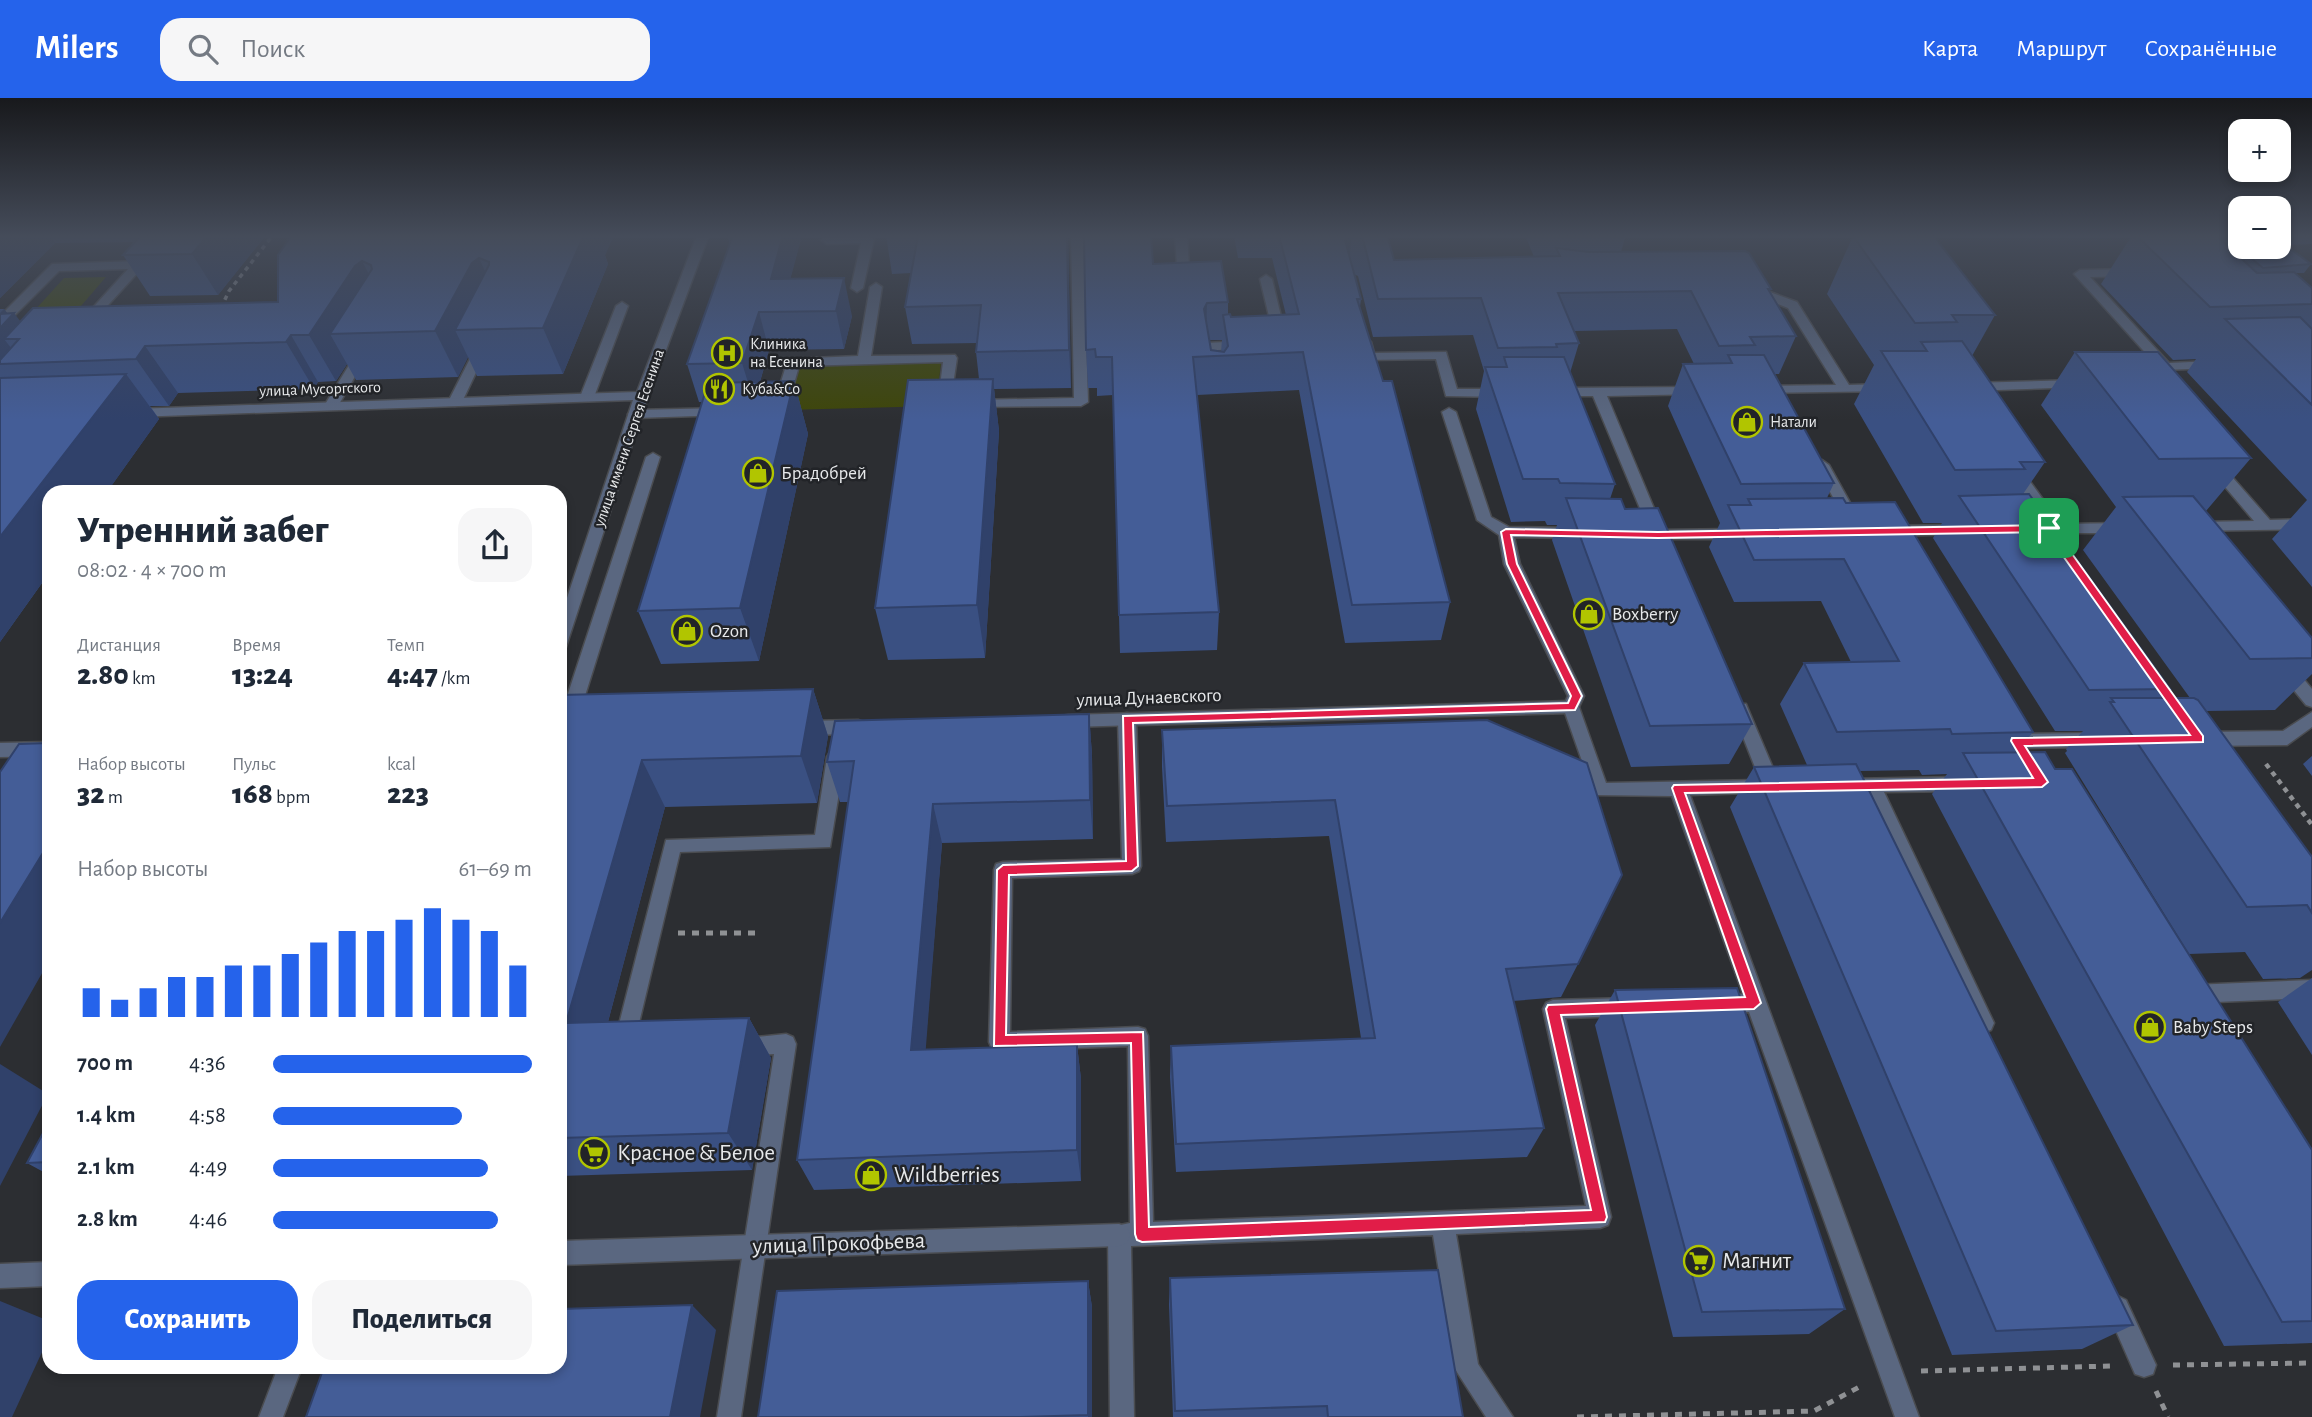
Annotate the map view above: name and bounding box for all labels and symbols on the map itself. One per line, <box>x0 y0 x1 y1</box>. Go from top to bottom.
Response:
hospital icon: Клиника на Есенина <box>710 336 744 370</box>
place label: Клиника на Есенина <box>750 336 823 370</box>
street label: улица имени Сергея Есенина <box>591 347 668 530</box>
restaurant icon: Куба&Co <box>702 372 736 406</box>
street label: улица Мусоргского <box>258 379 381 400</box>
place label: Куба&Co <box>742 381 800 398</box>
shop icon: Натали <box>1730 405 1764 439</box>
place label: Натали <box>1770 414 1817 430</box>
shop icon: Брадобрей <box>741 456 775 490</box>
place label: Брадобрей <box>781 464 867 483</box>
pin <box>2019 498 2079 558</box>
shop icon: Boxberry <box>1572 597 1606 631</box>
place label: Boxberry <box>1612 605 1678 624</box>
shop icon: Ozon <box>670 614 704 648</box>
place label: Ozon <box>710 622 749 641</box>
street label: улица Дунаевского <box>1075 686 1222 710</box>
shop icon: Baby Steps <box>2133 1010 2167 1044</box>
place label: Baby Steps <box>2173 1018 2253 1037</box>
supermarket icon: Красное & Белое <box>577 1136 611 1170</box>
place label: Красное & Белое <box>617 1142 775 1165</box>
shop icon: Wildberries <box>854 1158 888 1192</box>
place label: Wildberries <box>894 1164 1000 1187</box>
street label: улица Прокофьева <box>751 1229 926 1259</box>
supermarket icon: Магнит <box>1682 1244 1716 1278</box>
place label: Магнит <box>1722 1250 1792 1273</box>

